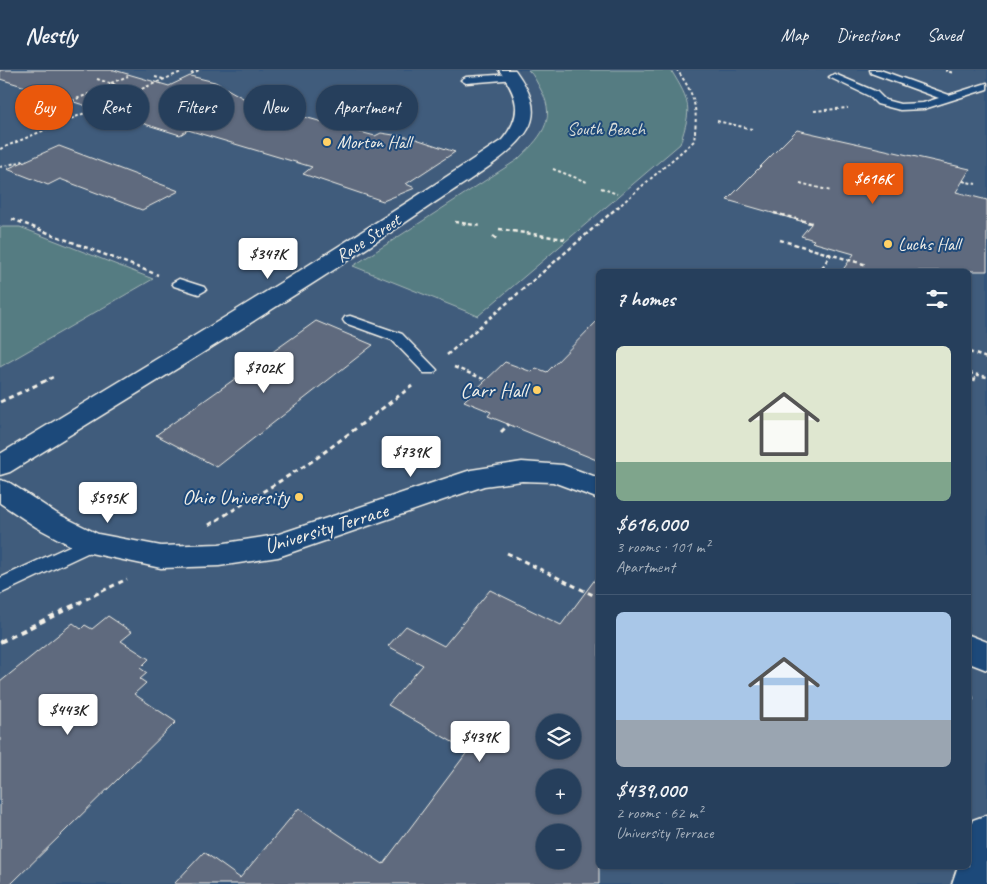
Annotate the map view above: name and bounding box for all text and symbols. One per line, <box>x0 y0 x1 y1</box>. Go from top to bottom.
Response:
text: Nestly <box>25 20 77 50</box>
text: Map <box>781 24 808 46</box>
text: Directions <box>836 24 899 46</box>
text: Saved <box>927 24 962 46</box>
chip: Buy <box>15 85 73 130</box>
chip: Rent <box>83 85 149 130</box>
chip: Filters <box>159 85 234 130</box>
chip: New <box>244 85 306 130</box>
chip: Apartment <box>316 85 418 130</box>
park label: South Beach <box>567 118 647 140</box>
place label: Morton Hall <box>337 131 414 153</box>
marker: Morton Hall <box>321 136 333 148</box>
pin: $616K <box>838 162 908 205</box>
text: $616K <box>854 169 892 189</box>
street label: Race Street <box>331 208 406 267</box>
place label: Luchs Hall <box>898 233 963 255</box>
pin: $347K <box>233 238 303 280</box>
marker: Luchs Hall <box>882 238 894 250</box>
text: $347K <box>250 244 286 264</box>
icon: filters <box>923 285 951 313</box>
text: 7 homes <box>616 286 675 312</box>
pin: $702K <box>229 352 299 394</box>
text: $702K <box>246 358 282 378</box>
place label: Carr Hall <box>460 377 530 403</box>
icon: home <box>739 379 829 469</box>
marker: Carr Hall <box>531 384 543 396</box>
pin: $739K <box>376 436 446 478</box>
text: $739K <box>393 442 429 462</box>
pin: $595K <box>73 482 143 524</box>
place label: Ohio University <box>182 484 291 510</box>
text: $595K <box>90 488 126 508</box>
marker: Ohio University <box>293 491 305 503</box>
street label: University Terrace <box>261 497 392 559</box>
text: $616,000 <box>616 511 687 537</box>
text: 3 rooms · 101 m² <box>616 537 710 557</box>
text: Apartment <box>616 557 675 577</box>
icon: home <box>739 644 829 734</box>
pin: $443K <box>33 694 103 736</box>
text: $443K <box>50 700 86 720</box>
map controls <box>536 714 581 869</box>
button: layers <box>536 714 581 759</box>
pin: $439K <box>445 720 515 763</box>
text: $439K <box>462 727 498 747</box>
button: + <box>536 769 581 814</box>
text: $439,000 <box>616 777 686 803</box>
text: 2 rooms · 62 m² <box>616 803 702 823</box>
text: University Terrace <box>616 823 713 843</box>
button: − <box>536 824 581 869</box>

